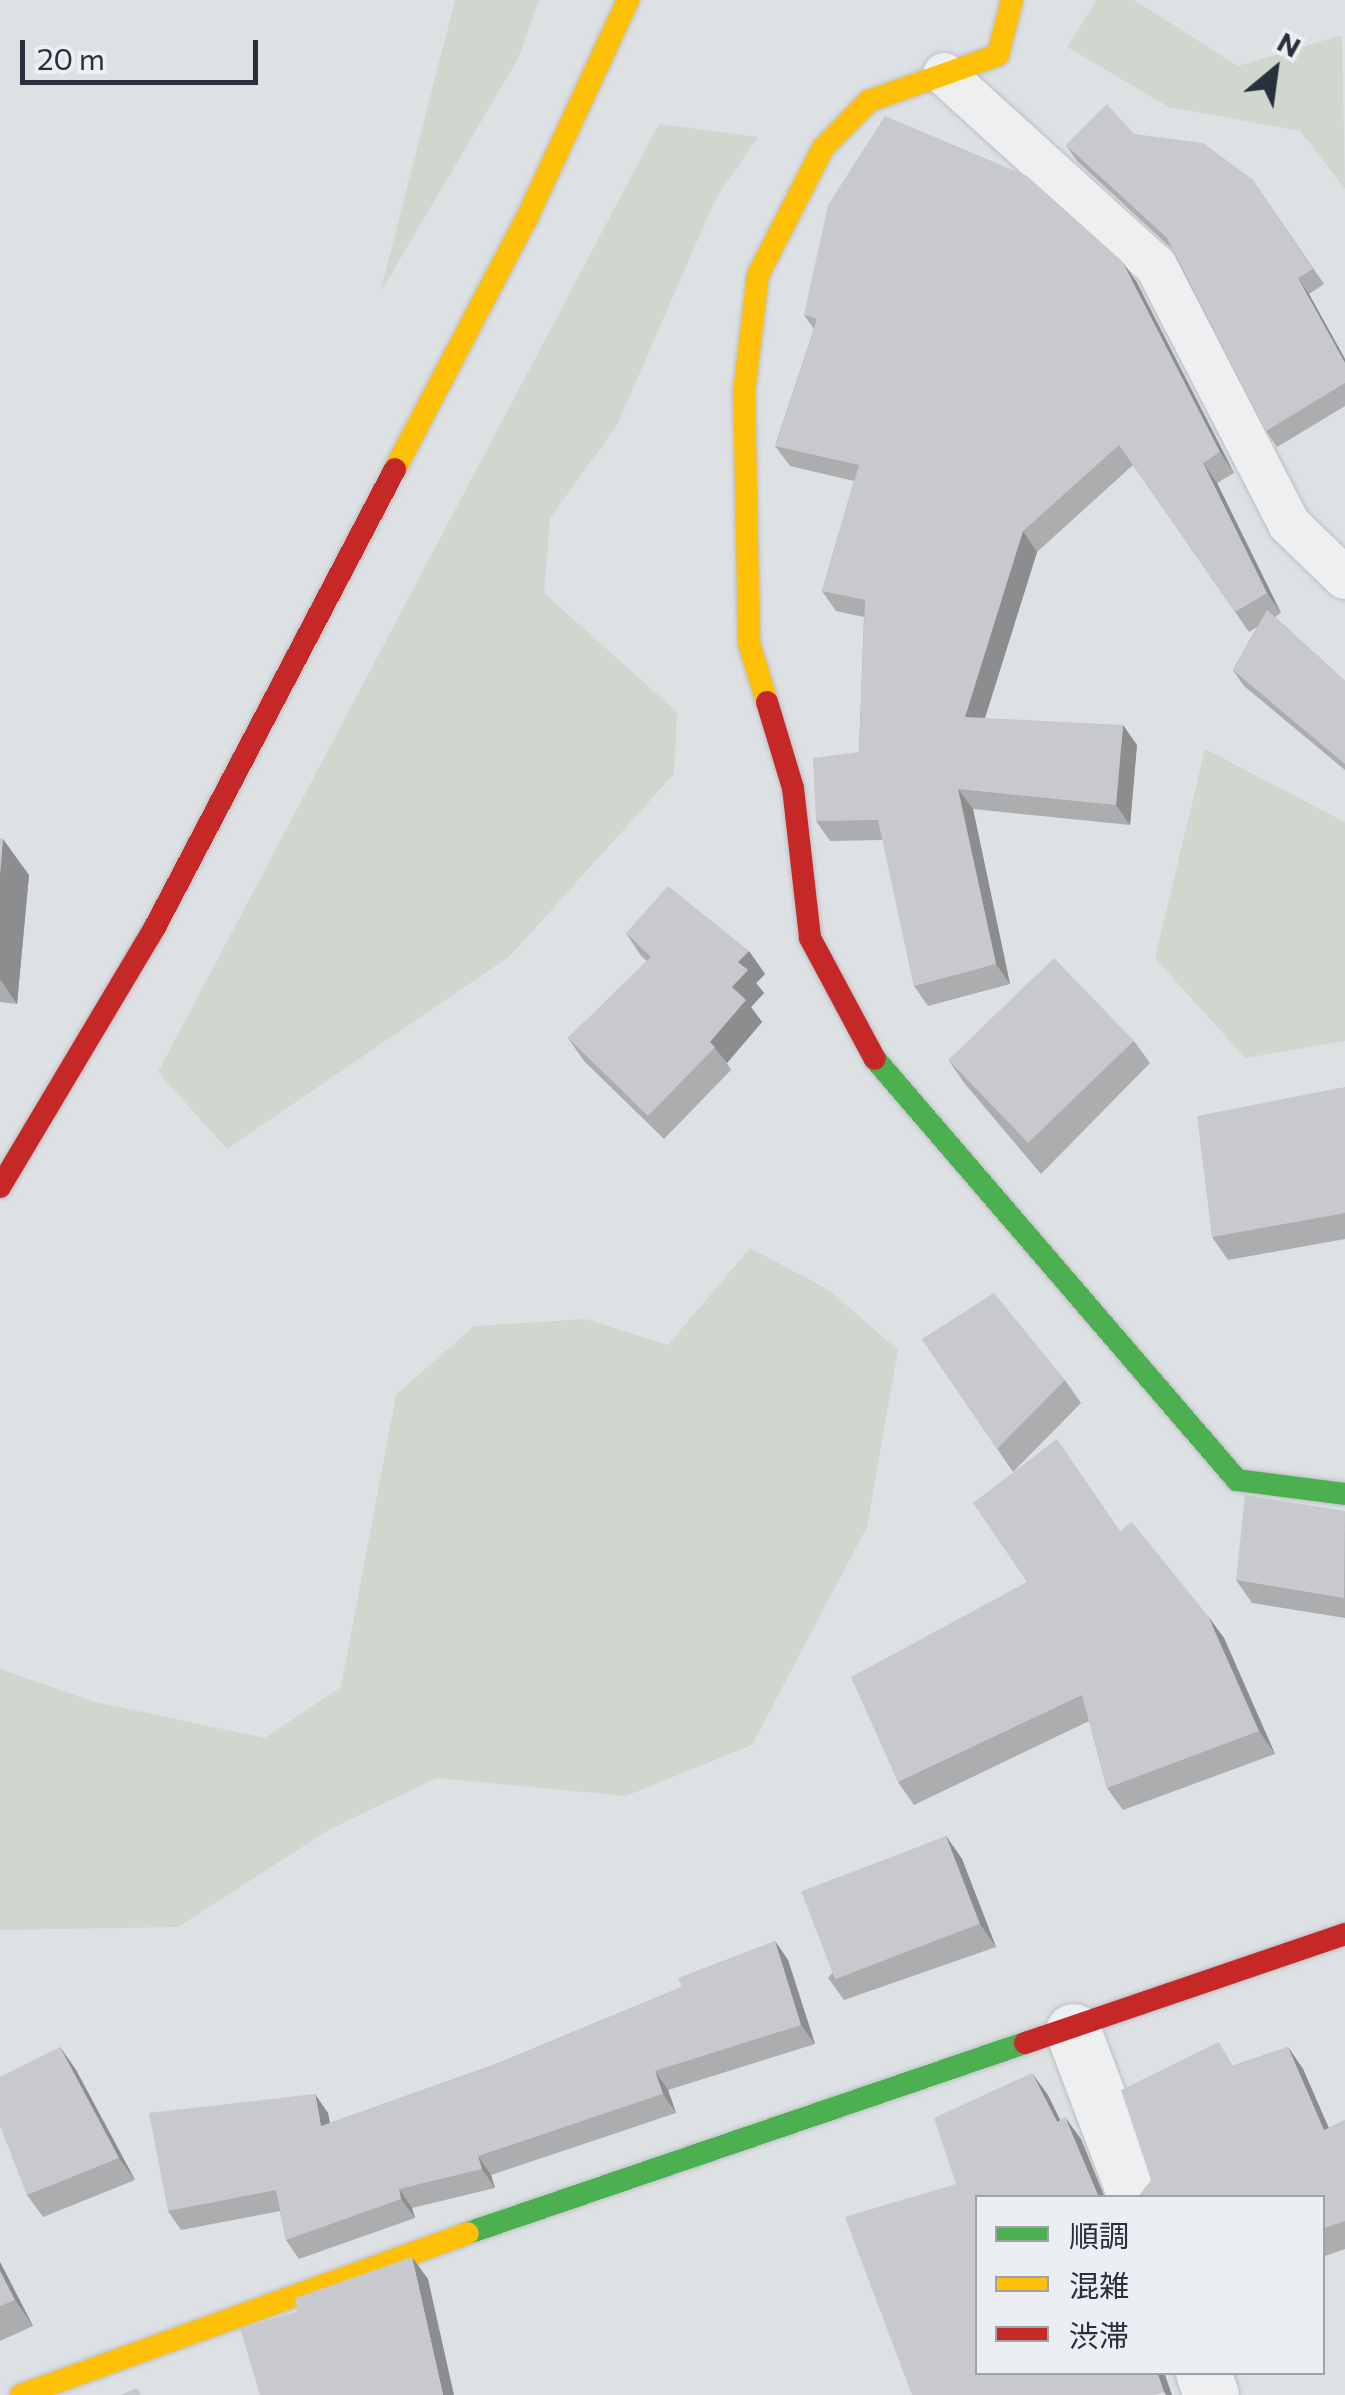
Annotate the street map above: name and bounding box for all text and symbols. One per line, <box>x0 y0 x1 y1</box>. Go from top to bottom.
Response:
scale bar <box>25 20 262 82</box>
north arrow <box>1225 20 1325 120</box>
text: N <box>1272 24 1307 64</box>
text: 20 m <box>37 39 105 76</box>
legend <box>975 2195 1325 2375</box>
text: 順調 <box>1069 2216 1129 2253</box>
text: 混雑 <box>1069 2266 1129 2303</box>
text: 渋滞 <box>1069 2316 1129 2353</box>

